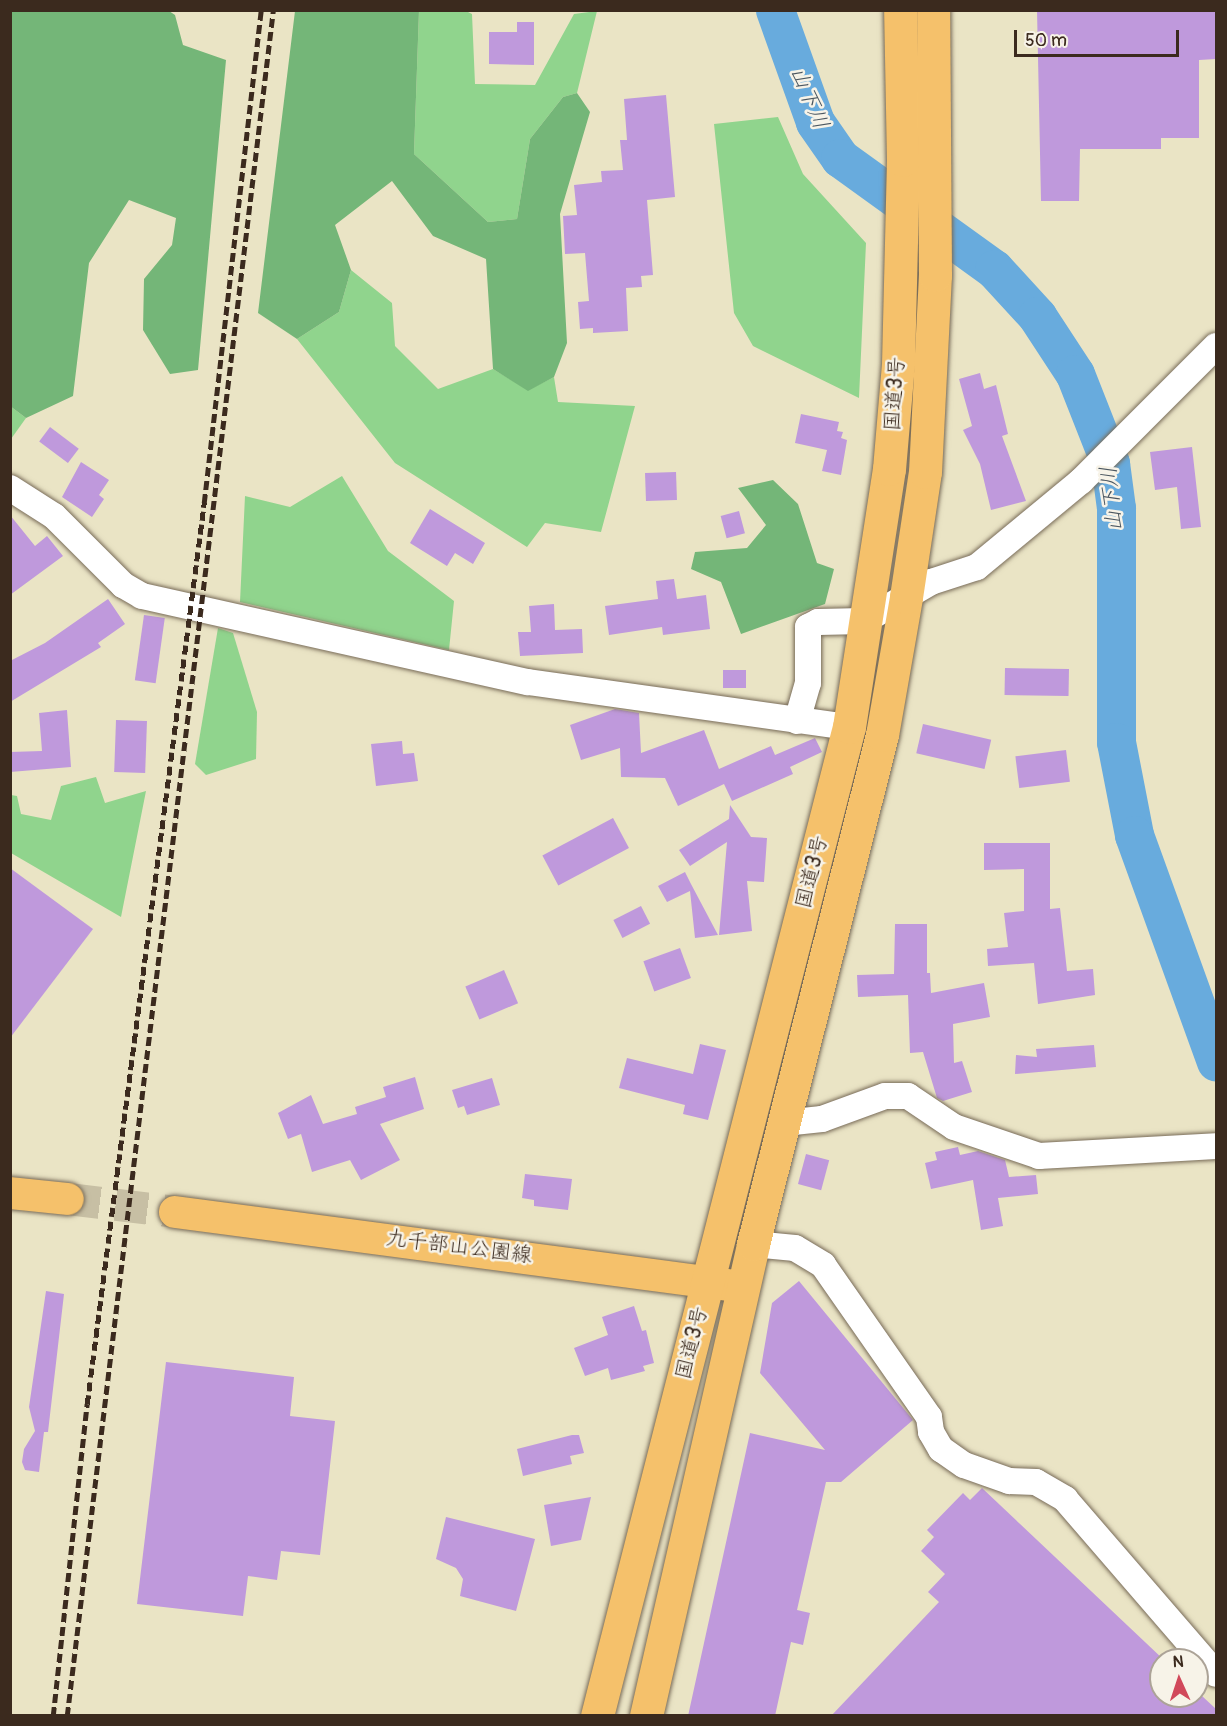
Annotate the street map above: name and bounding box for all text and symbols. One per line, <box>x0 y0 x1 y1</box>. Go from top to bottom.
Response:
scale bar <box>1017 18 1182 56</box>
text: 50 m <box>1025 29 1067 52</box>
water label: 山下川 <box>784 62 834 134</box>
street label: 国道3号 <box>880 356 910 432</box>
water label: 山下川 <box>1095 465 1129 533</box>
street label: 国道3号 <box>791 833 833 911</box>
street label: 九千部山公園線 <box>385 1226 533 1268</box>
street label: 国道3号 <box>671 1304 713 1382</box>
north arrow <box>1149 1648 1209 1708</box>
text: N <box>1172 1652 1184 1672</box>

